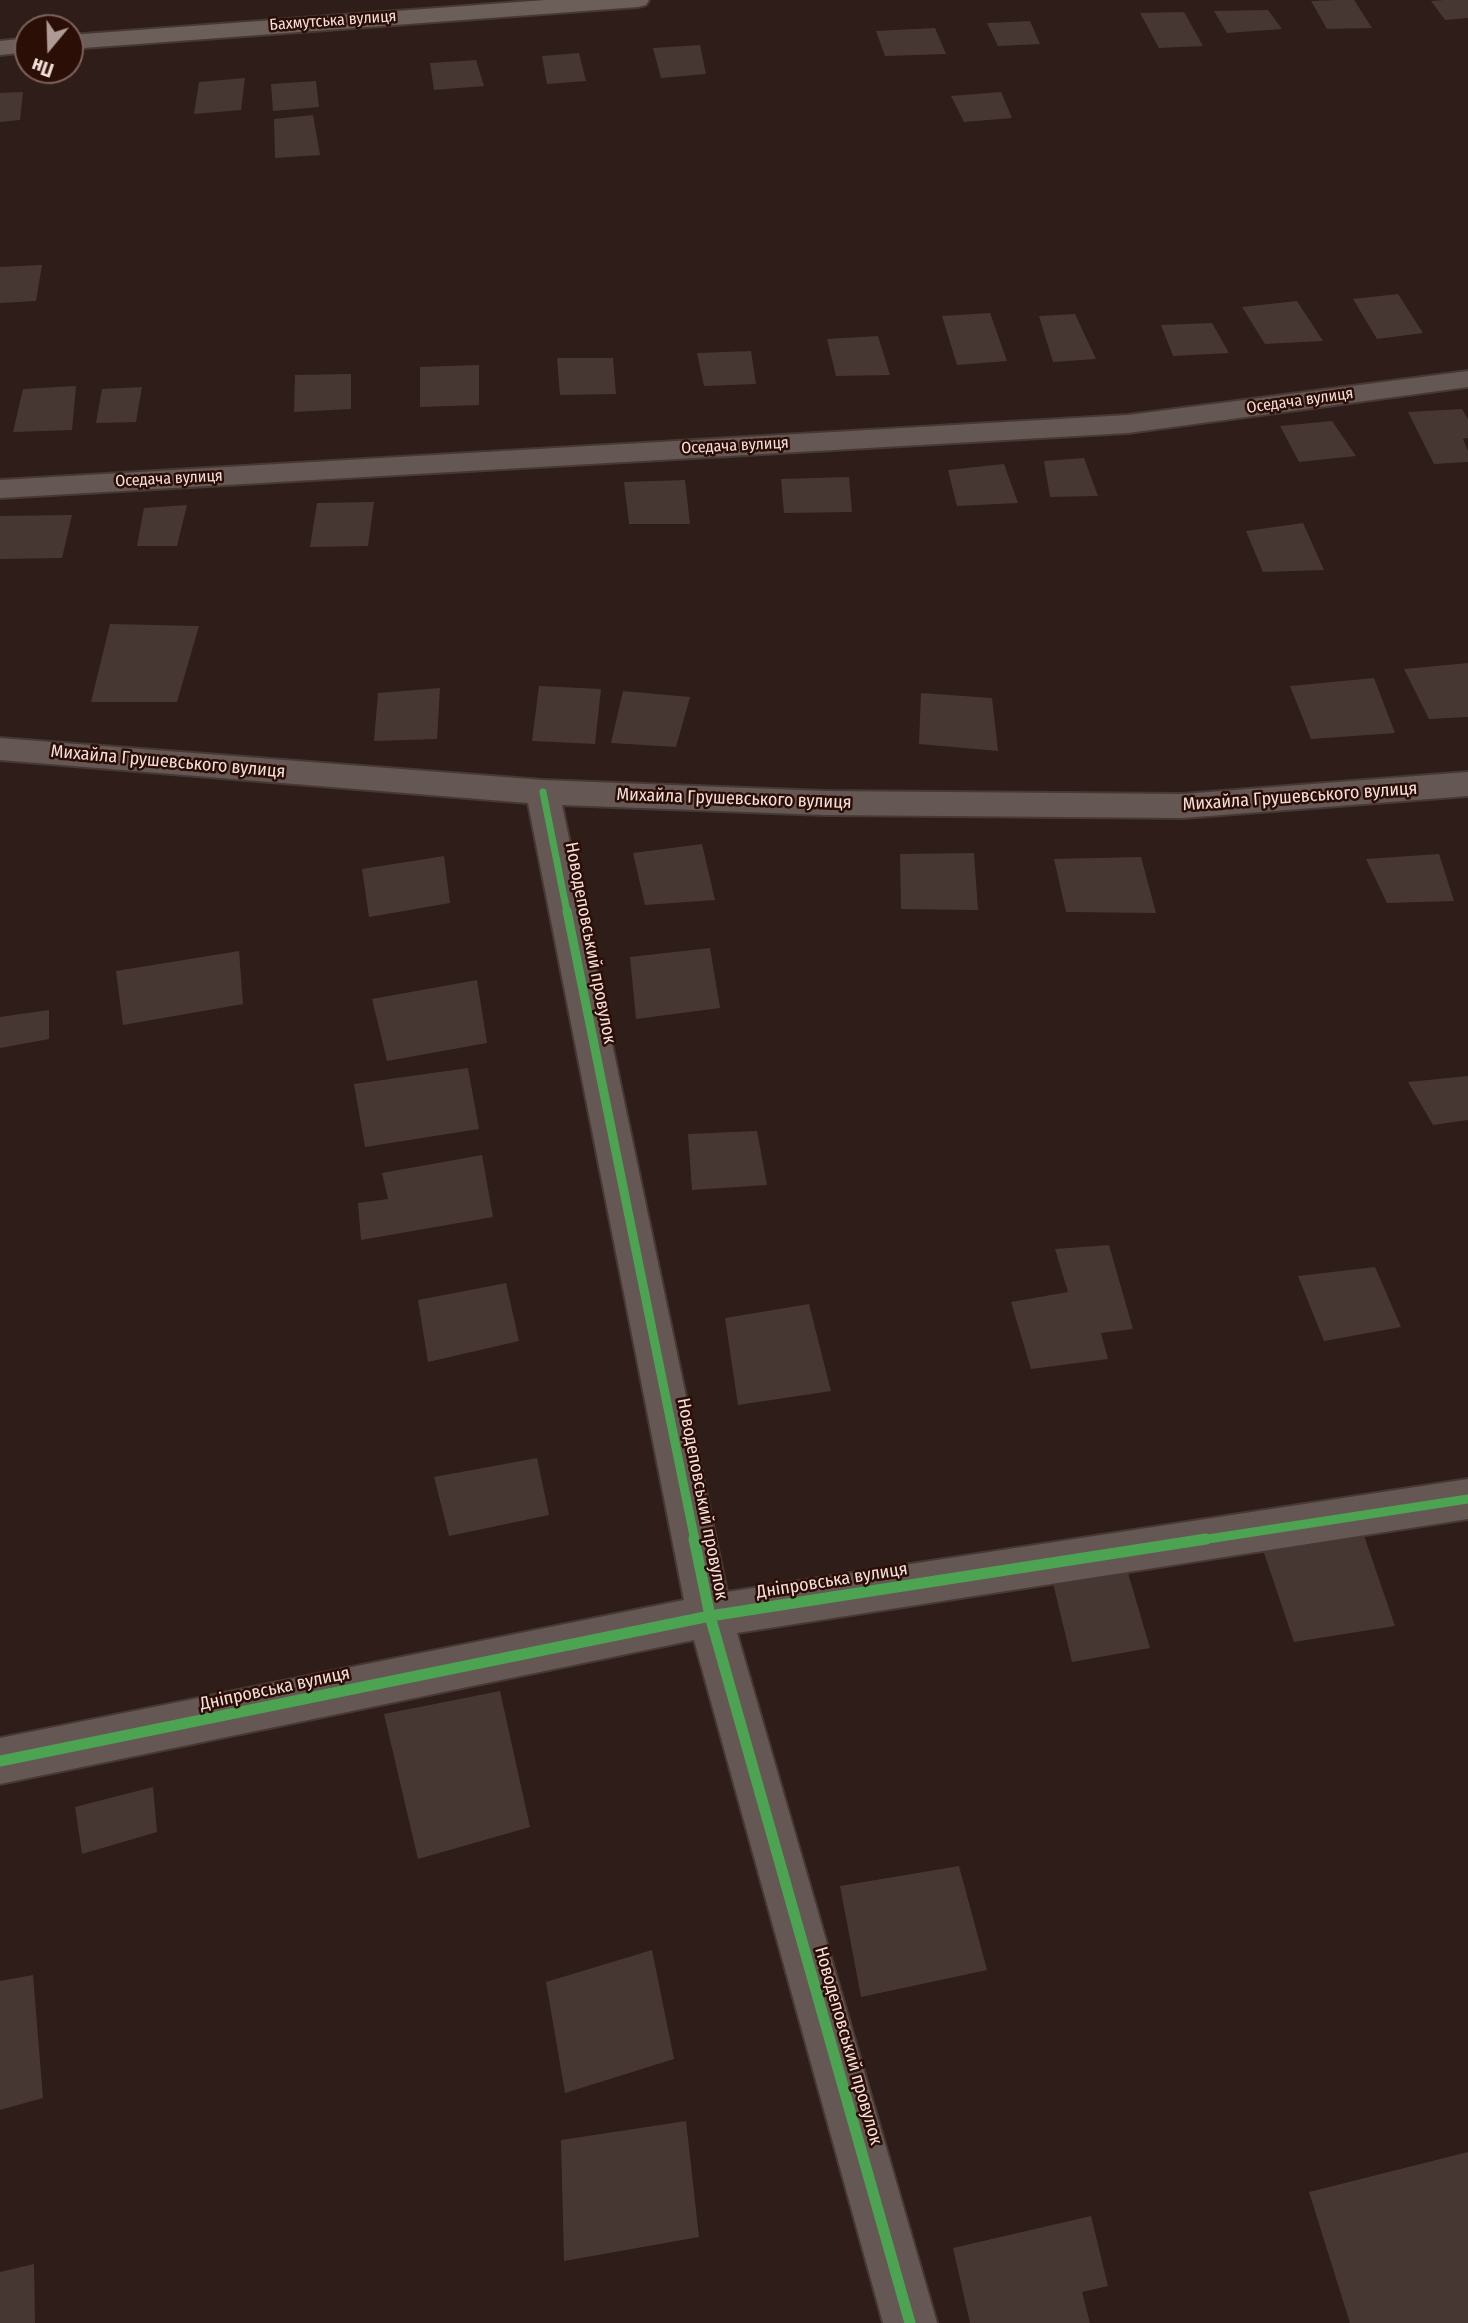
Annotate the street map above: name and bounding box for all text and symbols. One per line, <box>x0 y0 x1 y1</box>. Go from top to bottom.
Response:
street label: Бахмутська вулиця <box>269 7 397 35</box>
north arrow <box>14 14 84 84</box>
text: Пн <box>29 53 57 82</box>
street label: Оседача вулиця <box>1245 384 1355 418</box>
street label: Оседача вулиця <box>681 434 789 458</box>
street label: Оседача вулиця <box>115 467 223 491</box>
street label: Михайла Грушевського вулиця <box>50 741 286 783</box>
street label: Михайла Грушевського вулиця <box>1182 778 1418 816</box>
street label: Михайла Грушевського вулиця <box>616 784 852 814</box>
street label: Новодеповський провулок <box>560 840 620 1046</box>
street label: Новодеповський провулок <box>672 1396 732 1602</box>
street label: Дніпровська вулиця <box>755 1558 909 1604</box>
street label: Дніпровська вулиця <box>198 1663 352 1715</box>
street label: Новодеповський провулок <box>809 1945 887 2147</box>

